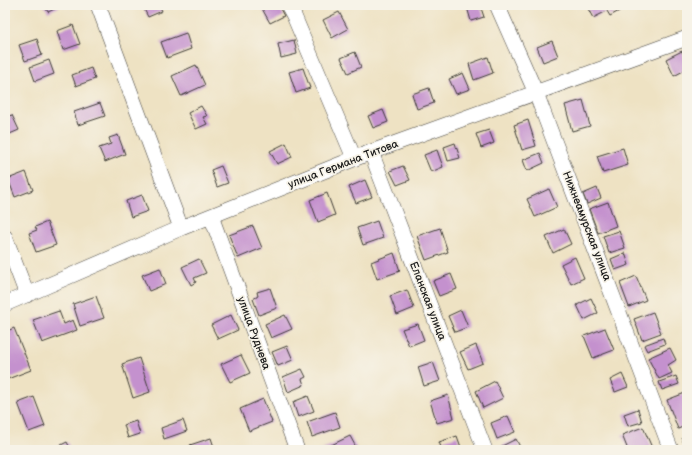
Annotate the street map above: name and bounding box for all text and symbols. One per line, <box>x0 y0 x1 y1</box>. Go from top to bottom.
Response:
street label: улица Германа Титова <box>286 137 400 191</box>
street label: Нижнеамурская улица <box>560 169 614 283</box>
street label: Еланская улица <box>407 260 449 343</box>
street label: улица Руднева <box>235 295 273 372</box>

